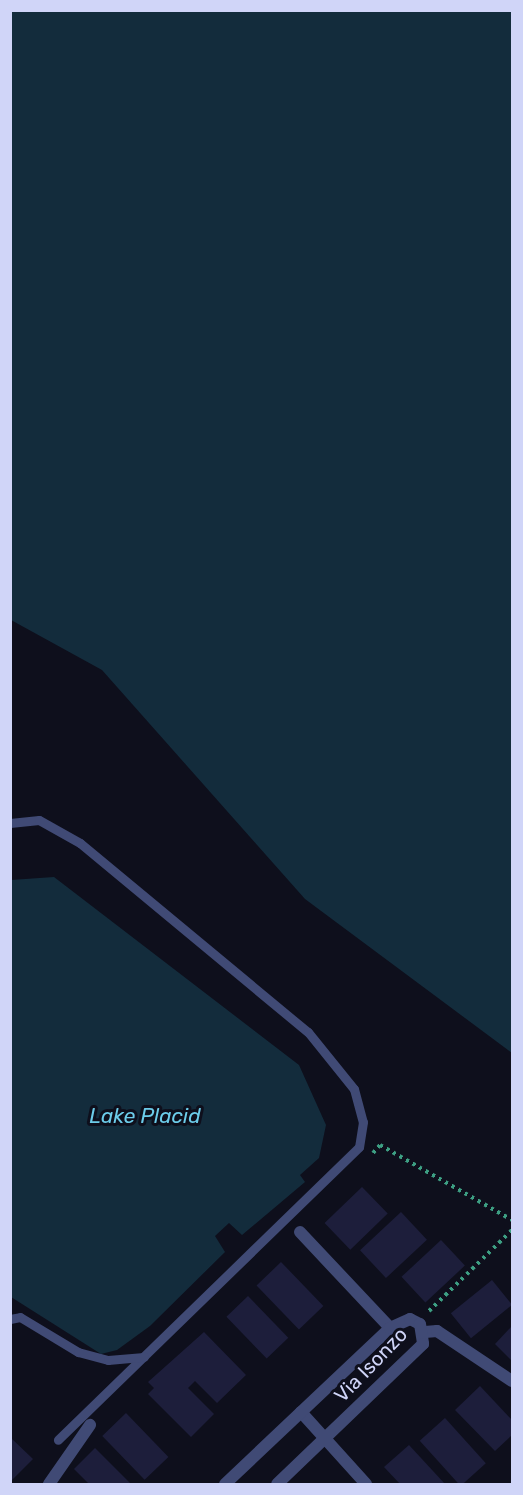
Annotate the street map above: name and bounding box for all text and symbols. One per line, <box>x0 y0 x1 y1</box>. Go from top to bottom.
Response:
water label: Lake Placid <box>89 1103 201 1129</box>
street label: Via Isonzo <box>330 1323 412 1407</box>

